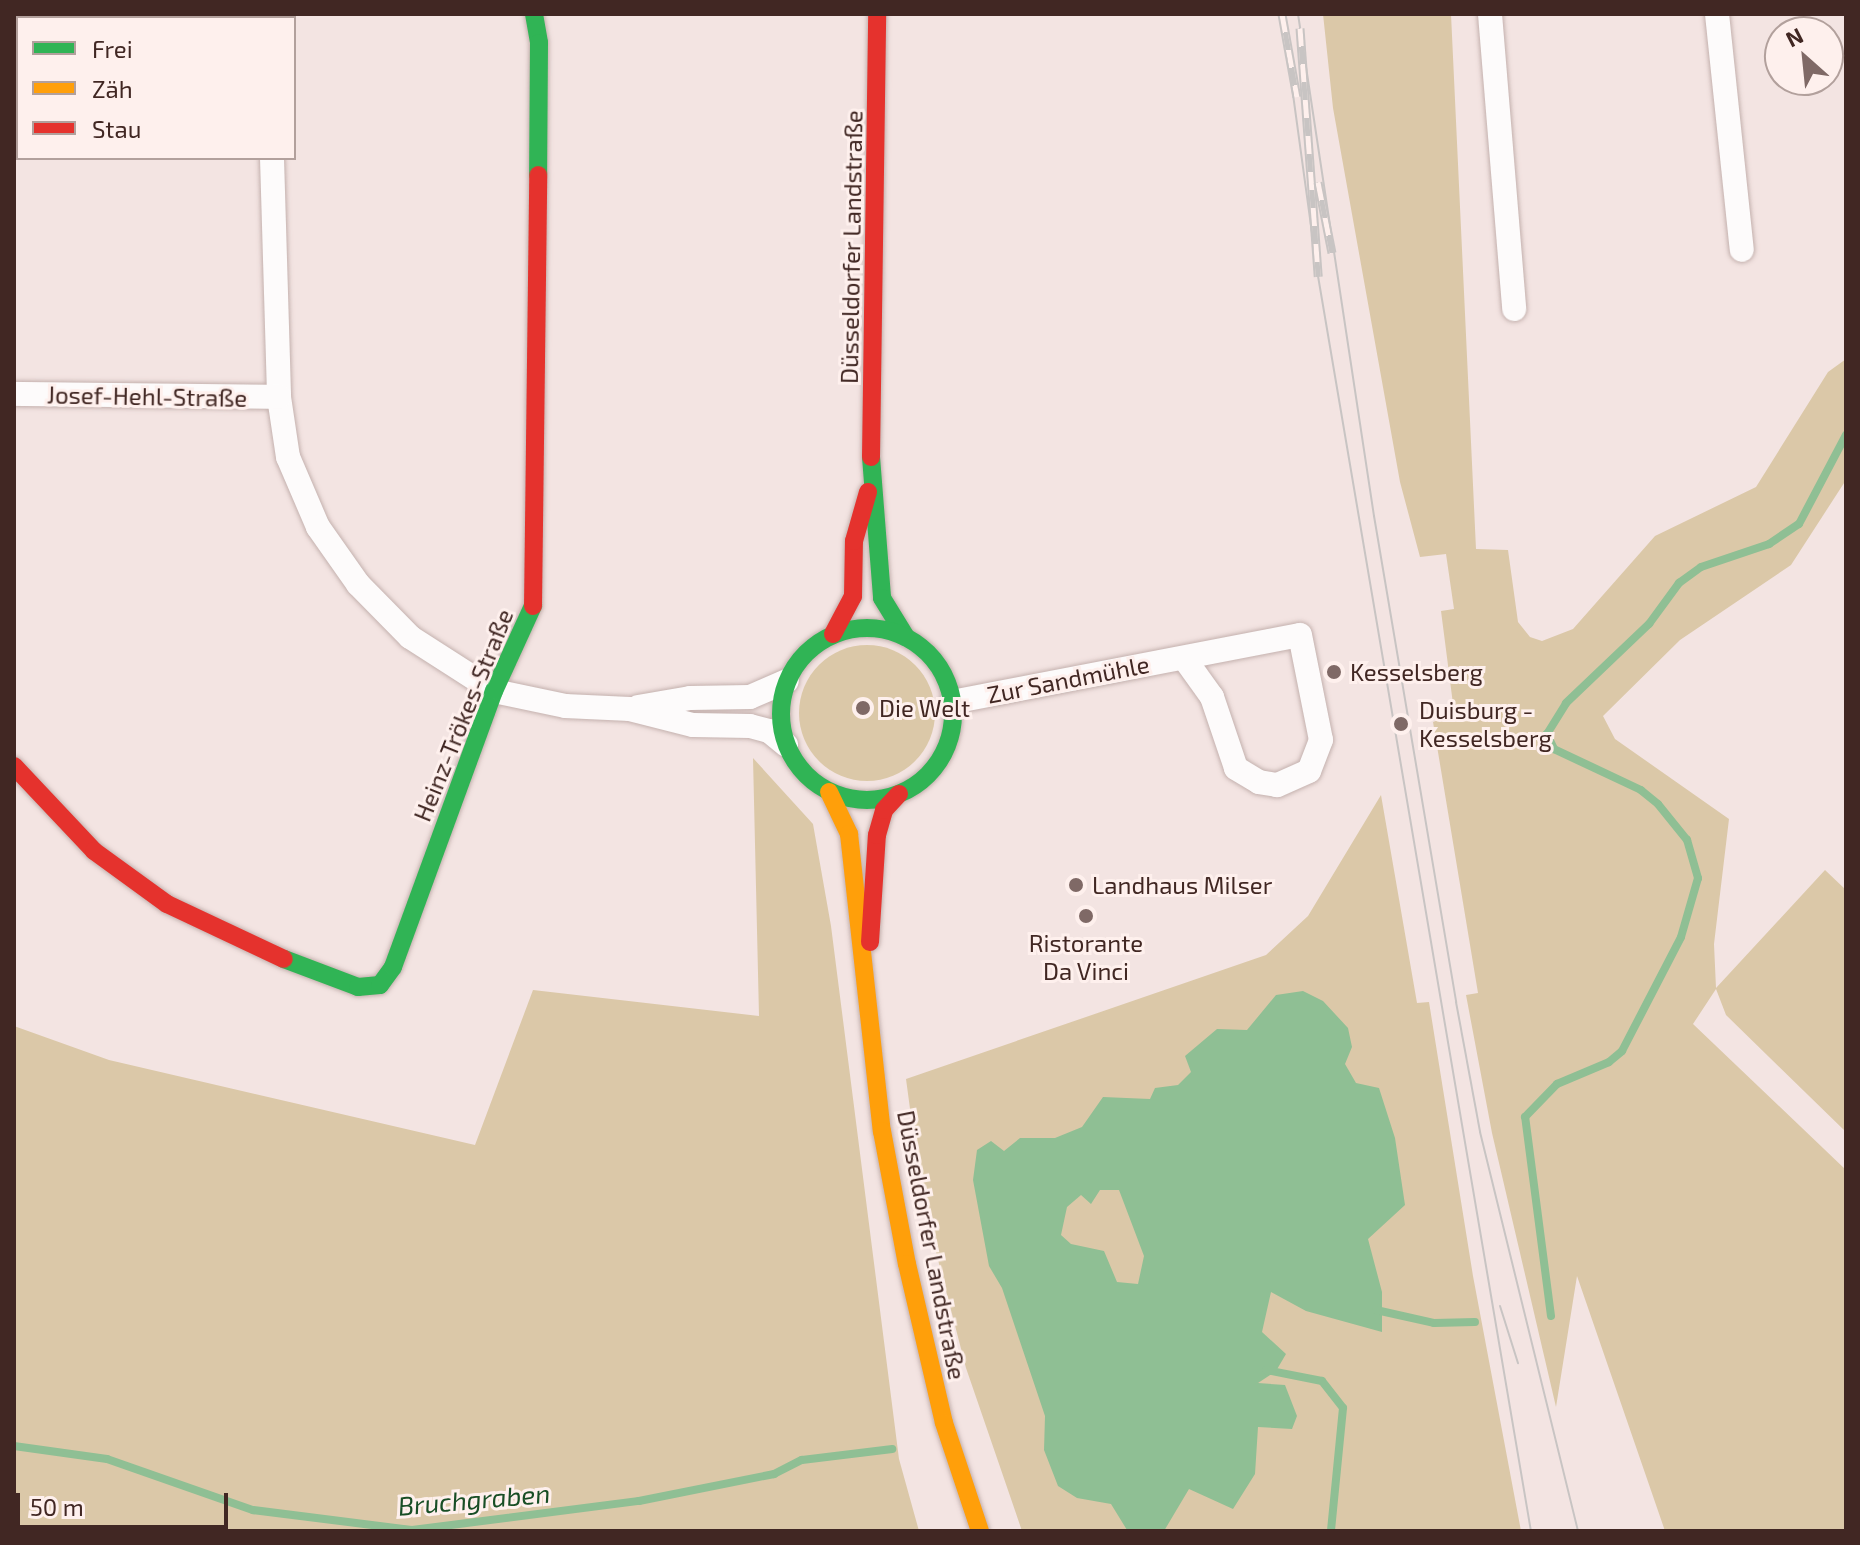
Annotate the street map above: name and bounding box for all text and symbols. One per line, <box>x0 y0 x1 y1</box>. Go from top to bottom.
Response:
legend <box>16 16 296 160</box>
north arrow <box>1764 16 1844 96</box>
text: N <box>1781 21 1807 52</box>
text: Frei <box>92 34 133 63</box>
text: Zäh <box>92 74 133 103</box>
street label: Düsseldorfer Landstraße <box>834 110 868 384</box>
text: Stau <box>92 114 141 143</box>
street label: Josef-Hehl-Straße <box>47 380 247 412</box>
street label: Heinz-Trökes-Straße <box>407 605 519 825</box>
street label: Zur Sandmühle <box>984 649 1152 709</box>
place label: Kesselsberg <box>1350 658 1483 686</box>
marker: Kesselsberg <box>1325 663 1343 681</box>
place label: Die Welt <box>879 694 970 722</box>
place label: Duisburg - Kesselsberg <box>1419 696 1552 752</box>
marker: Die Welt <box>854 699 872 717</box>
marker: Duisburg - Kesselsberg <box>1390 713 1412 735</box>
place label: Landhaus Milser <box>1092 871 1272 899</box>
marker: Landhaus Milser <box>1067 876 1085 894</box>
marker: Ristorante Da Vinci <box>1077 907 1095 925</box>
place label: Ristorante Da Vinci <box>1029 929 1143 985</box>
street label: Düsseldorfer Landstraße <box>892 1108 972 1382</box>
scale bar <box>20 1477 232 1527</box>
water label: Bruchgraben <box>397 1477 551 1521</box>
text: 50 m <box>30 1492 84 1521</box>

